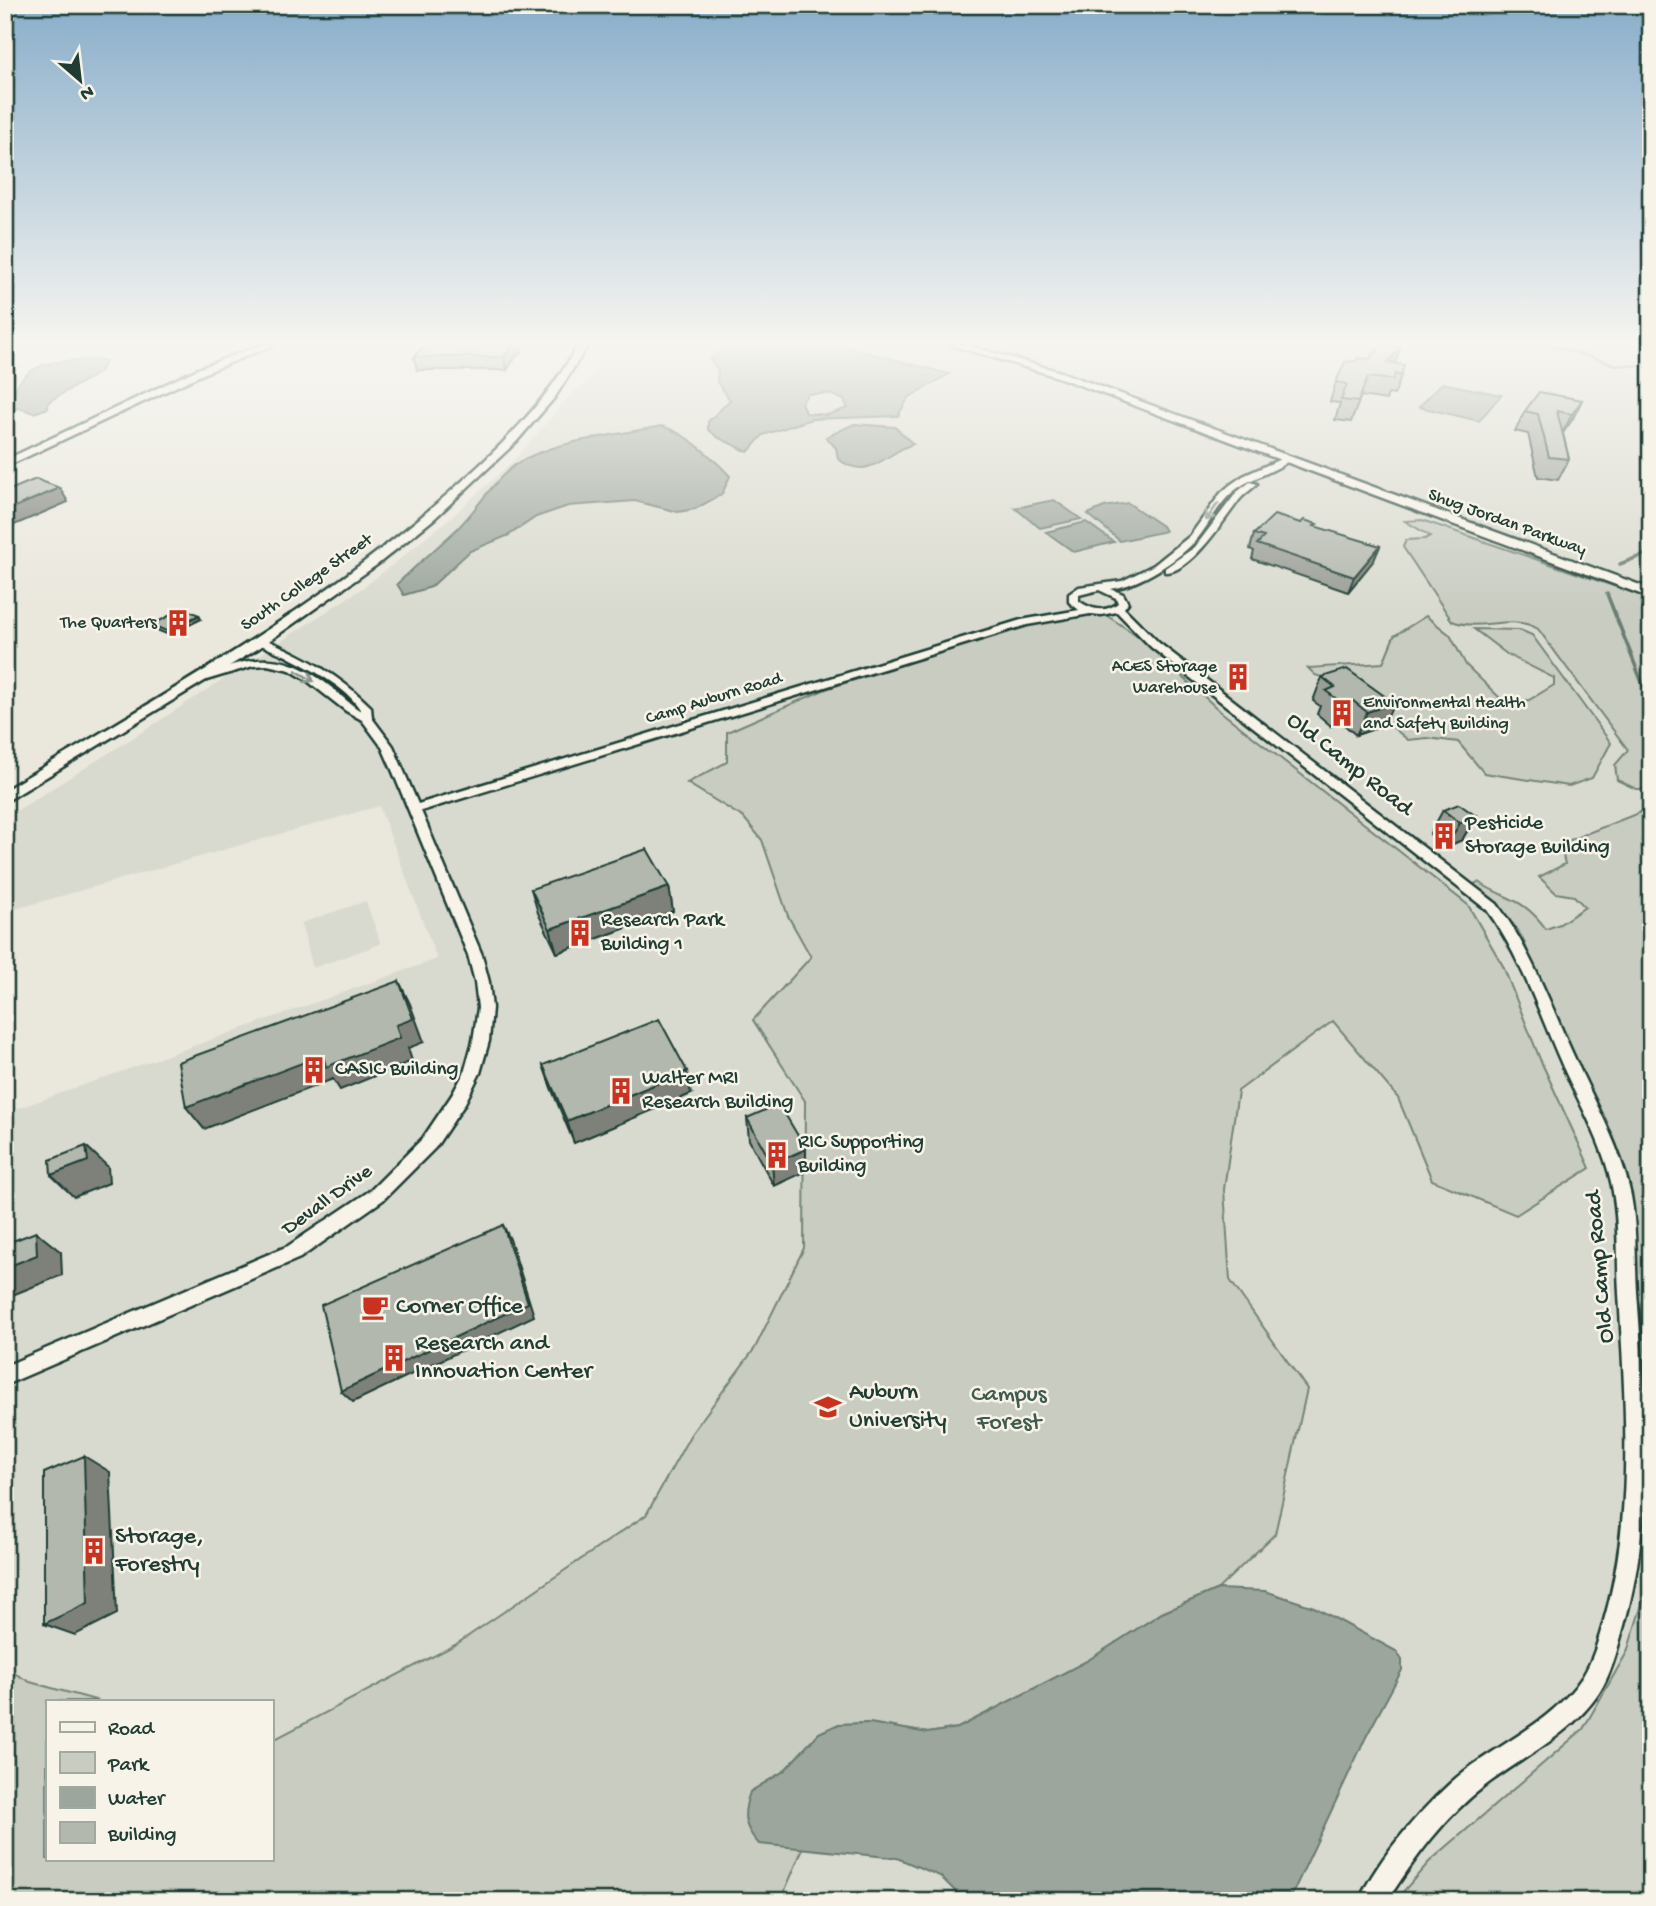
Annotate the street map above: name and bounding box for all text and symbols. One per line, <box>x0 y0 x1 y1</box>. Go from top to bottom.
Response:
north arrow <box>46 46 116 116</box>
text: N <box>75 79 97 105</box>
street label: Shug Jordan Parkway <box>1425 485 1589 561</box>
one-way arrow <box>1205 502 1219 521</box>
street label: South College Street <box>237 529 378 636</box>
building icon: The Quarters <box>163 608 193 638</box>
place label: The Quarters <box>59 613 158 634</box>
place label: ACES Storage Warehouse <box>1112 657 1218 699</box>
building icon: ACES Storage Warehouse <box>1223 662 1253 692</box>
street label: Camp Auburn Road <box>643 668 786 730</box>
one-way arrow <box>295 669 315 683</box>
place label: Environmental Health and Safety Building <box>1363 693 1526 735</box>
building icon: Environmental Health and Safety Building <box>1327 698 1357 728</box>
street label: Old Camp Road <box>1280 707 1420 825</box>
place label: Pesticide Storage Building <box>1464 812 1610 861</box>
building icon: Pesticide Storage Building <box>1429 821 1459 851</box>
place label: Research Park Building 1 <box>600 909 727 958</box>
building icon: Research Park Building 1 <box>565 918 595 948</box>
building icon: CASIC Building <box>299 1055 329 1085</box>
place label: CASIC Building <box>335 1058 459 1083</box>
place label: Walter MRI Research Building <box>642 1067 793 1116</box>
building icon: Walter MRI Research Building <box>606 1076 636 1106</box>
place label: RIC Supporting Building <box>797 1131 924 1180</box>
building icon: RIC Supporting Building <box>762 1140 792 1170</box>
street label: Devall Drive <box>276 1159 379 1243</box>
street label: Old Camp Road <box>1580 1188 1622 1344</box>
cafe icon: Corner Office <box>360 1292 390 1322</box>
place label: Corner Office <box>396 1293 523 1322</box>
place label: Research and Innovation Center <box>415 1330 594 1387</box>
building icon: Research and Innovation Center <box>379 1343 409 1373</box>
place label: Auburn University <box>849 1379 947 1436</box>
park label: Campus Forest <box>971 1381 1048 1438</box>
school or university icon: Auburn University <box>813 1392 843 1422</box>
place label: Storage, Forestry <box>114 1523 204 1580</box>
building icon: Storage, Forestry <box>79 1536 109 1566</box>
legend <box>46 1700 273 1860</box>
text: Road <box>108 1718 156 1743</box>
text: Park <box>107 1754 151 1779</box>
text: Water <box>108 1788 166 1813</box>
text: Building <box>107 1824 177 1849</box>

